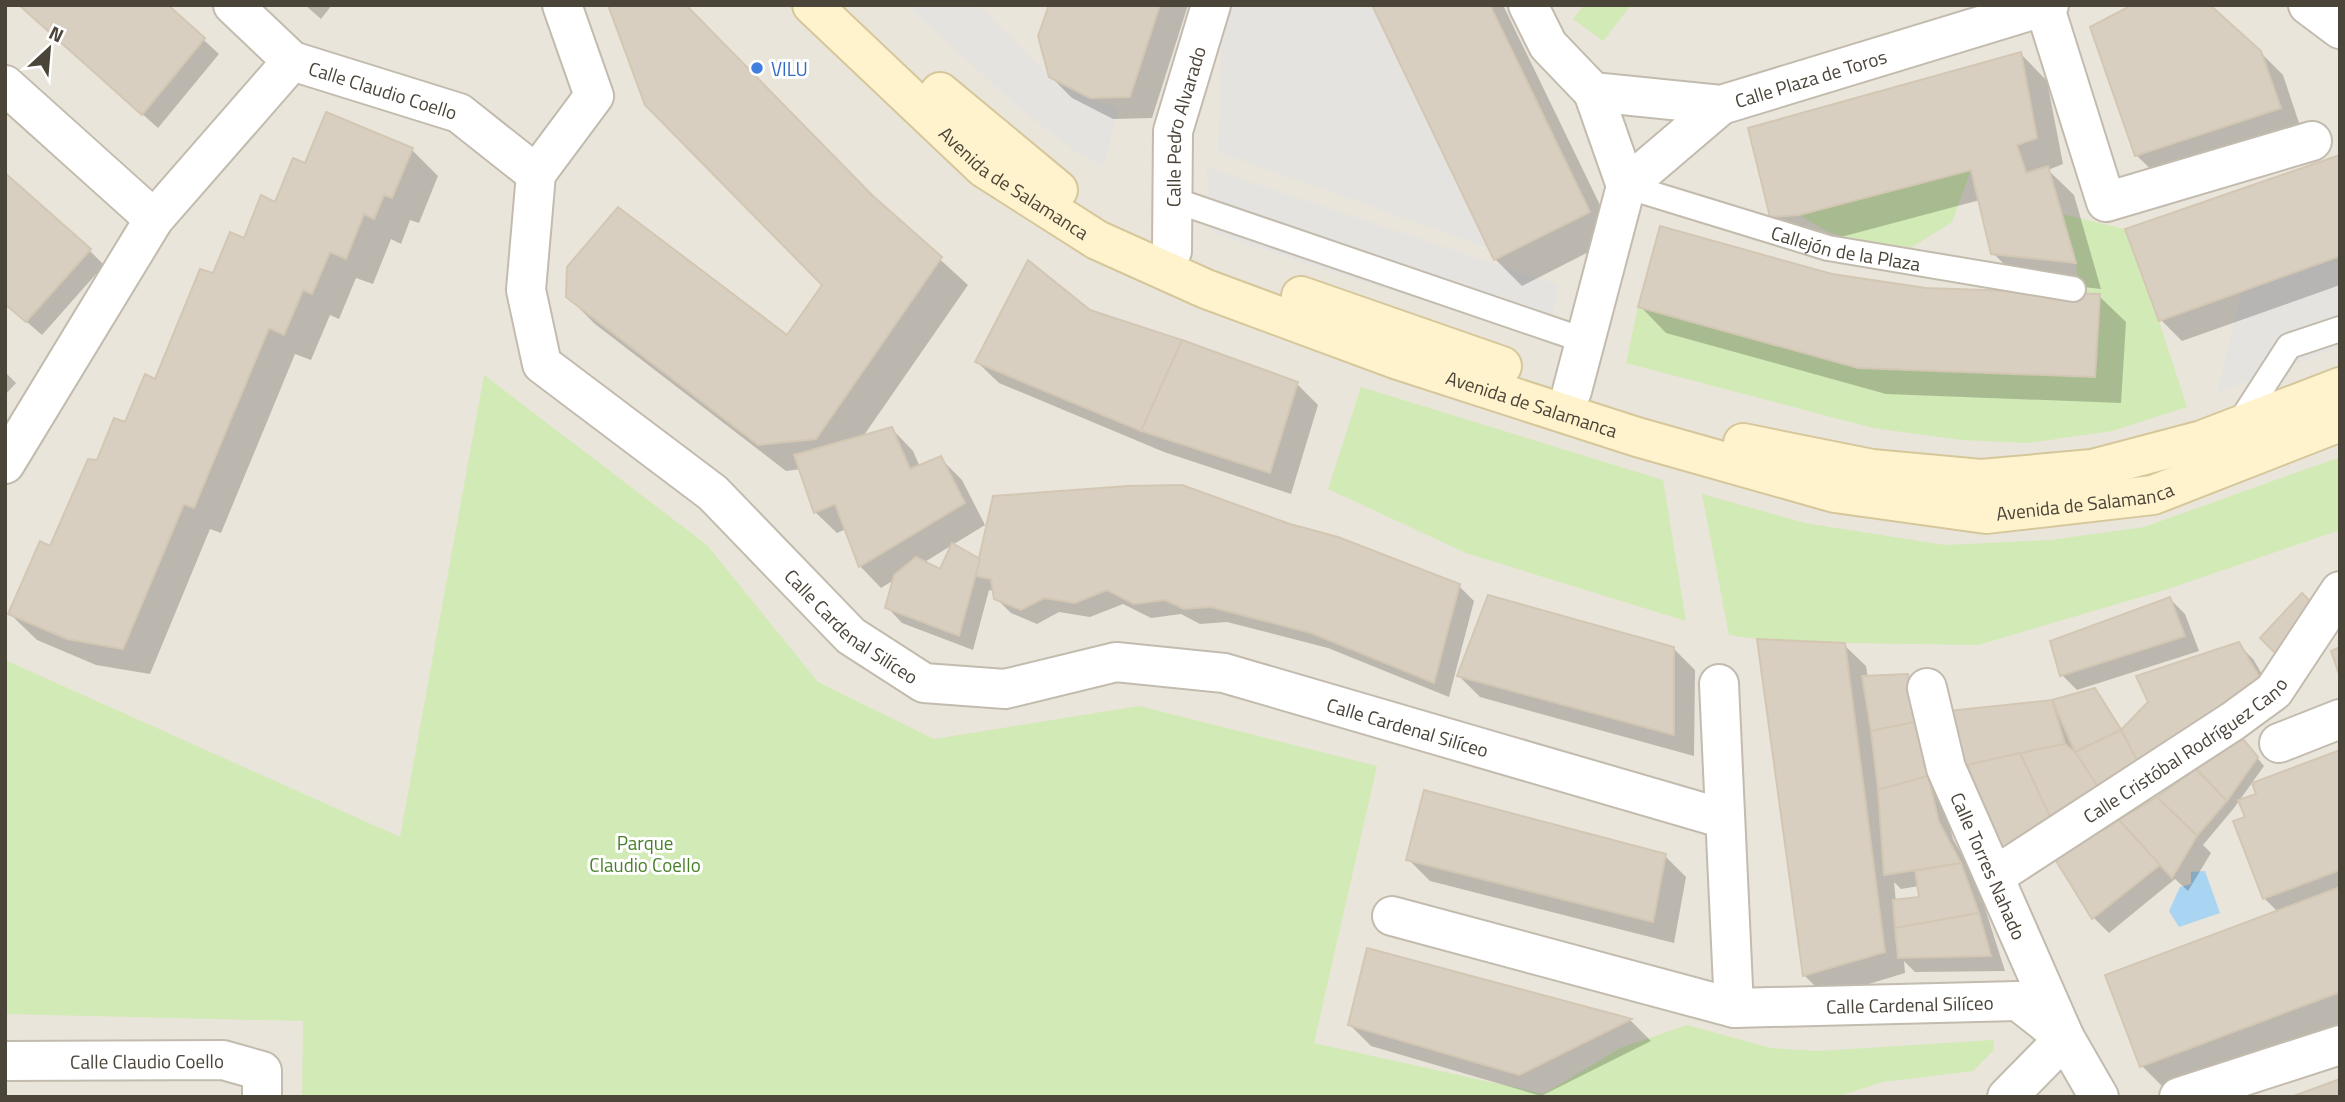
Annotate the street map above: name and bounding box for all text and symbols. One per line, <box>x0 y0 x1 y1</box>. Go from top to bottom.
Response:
north arrow <box>14 14 84 84</box>
text: N <box>44 17 69 49</box>
street label: Calle Plaza de Toros <box>1731 41 1890 115</box>
street label: Calle Pedro Alvarado <box>1158 42 1212 207</box>
street label: Calle Claudio Coello <box>305 53 461 126</box>
place label: VILU <box>771 54 808 83</box>
marker: VILU <box>749 60 765 76</box>
street label: Avenida de Salamanca <box>933 119 1095 246</box>
street label: Callejón de la Plaza <box>1768 217 1923 278</box>
street label: Avenida de Salamanca <box>1443 362 1622 445</box>
street label: Avenida de Salamanca <box>1994 474 2178 527</box>
street label: Calle Cardenal Silíceo <box>778 562 924 690</box>
street label: Calle Cristóbal Rodríguez Cano <box>2077 671 2294 830</box>
street label: Calle Cardenal Silíceo <box>1323 689 1492 764</box>
street label: Calle Torres Nahado <box>1944 787 2034 944</box>
park label: Parque Claudio Coello <box>589 828 701 879</box>
street label: Calle Cardenal Silíceo <box>1826 987 1994 1020</box>
street label: Calle Claudio Coello <box>70 1045 224 1075</box>

